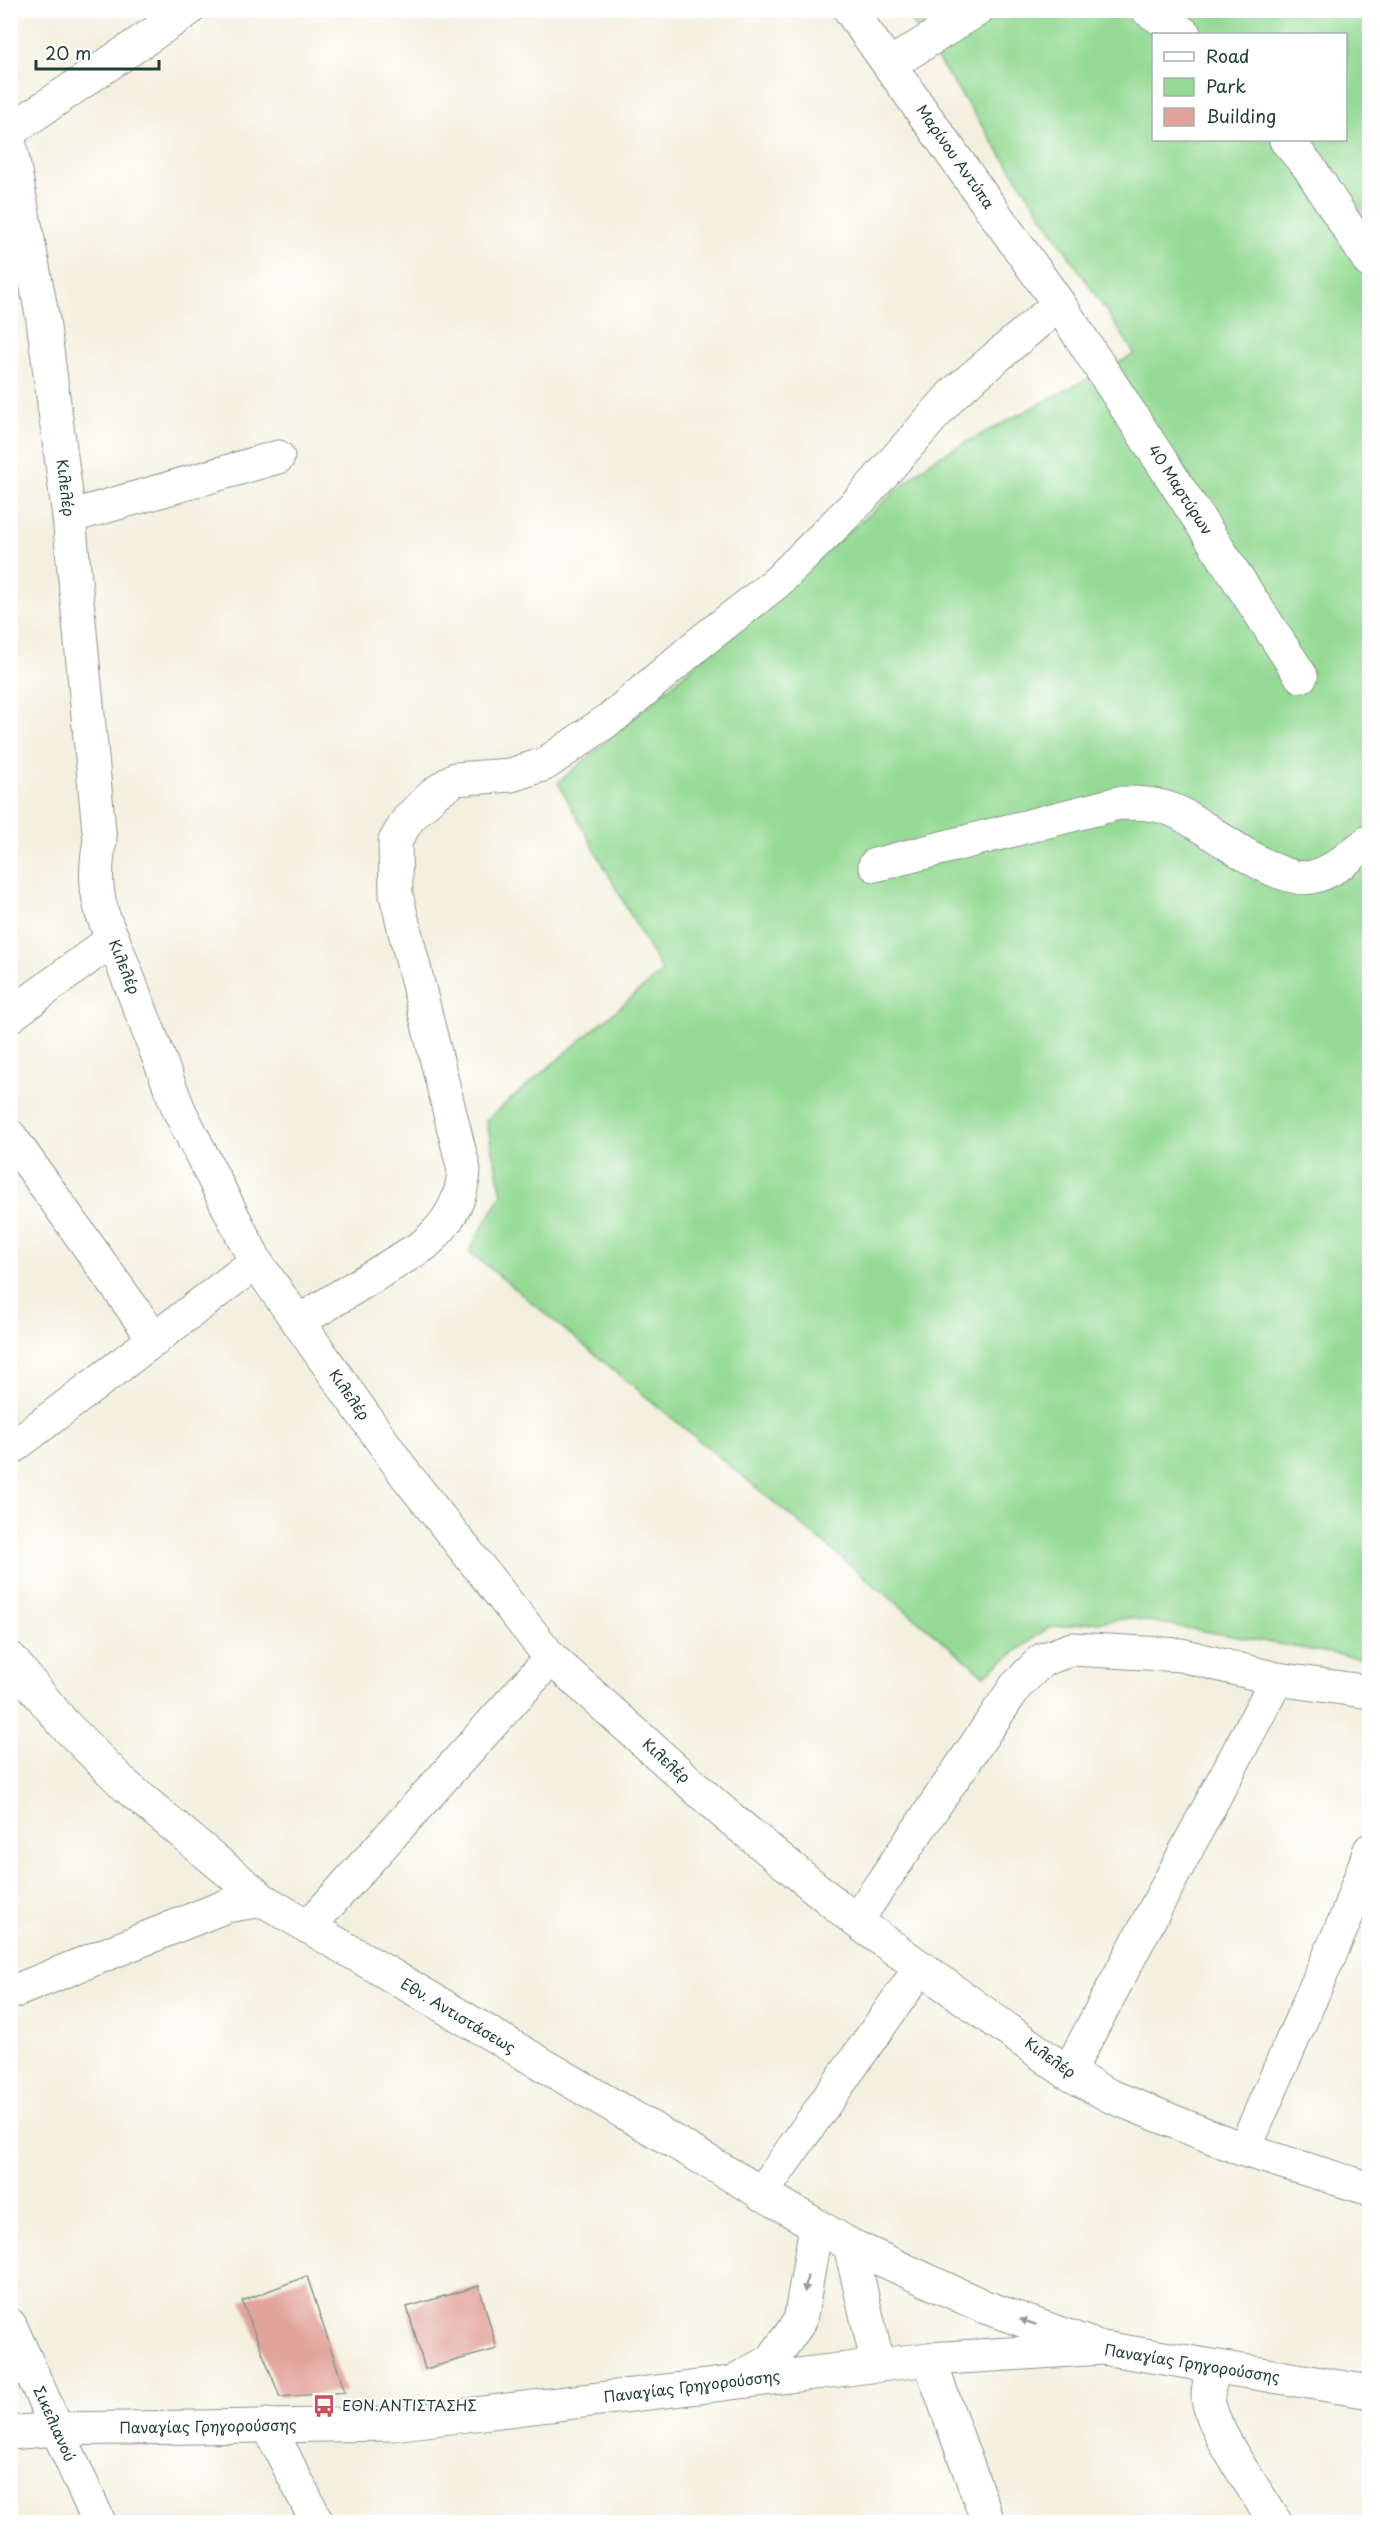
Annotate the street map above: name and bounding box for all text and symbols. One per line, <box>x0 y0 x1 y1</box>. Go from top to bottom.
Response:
scale bar <box>36 33 159 71</box>
legend <box>1152 33 1347 141</box>
text: 20 m <box>45 39 91 66</box>
text: Road <box>1206 42 1250 69</box>
text: Park <box>1206 72 1246 99</box>
street label: Μαρίνου Αντύπα <box>912 99 1001 213</box>
text: Building <box>1206 102 1276 129</box>
street label: 40 Μαρτύρων <box>1143 439 1219 539</box>
street label: Κιλελέρ <box>52 458 81 518</box>
street label: Κιλελέρ <box>104 935 147 997</box>
street label: Κιλελέρ <box>324 1364 376 1424</box>
street label: Κιλελέρ <box>638 1732 696 1788</box>
street label: Εθν. Αντιστάσεως <box>397 1971 521 2058</box>
street label: Κιλελέρ <box>1021 2031 1081 2083</box>
one-way arrow <box>801 2274 810 2293</box>
one-way arrow <box>1019 2317 1037 2327</box>
street label: Παναγίας Γρηγορούσσης <box>1103 2337 1282 2388</box>
street label: Παναγίας Γρηγορούσσης <box>602 2363 782 2408</box>
street label: Σικελιανού <box>28 2382 82 2465</box>
bus stop icon: ΕΘΝ.ΑΝΤΙΣΤΑΣΗΣ <box>311 2393 337 2419</box>
place label: ΕΘΝ.ΑΝΤΙΣΤΑΣΗΣ <box>342 2393 477 2416</box>
street label: Παναγίας Γρηγορούσσης <box>119 2412 297 2439</box>

